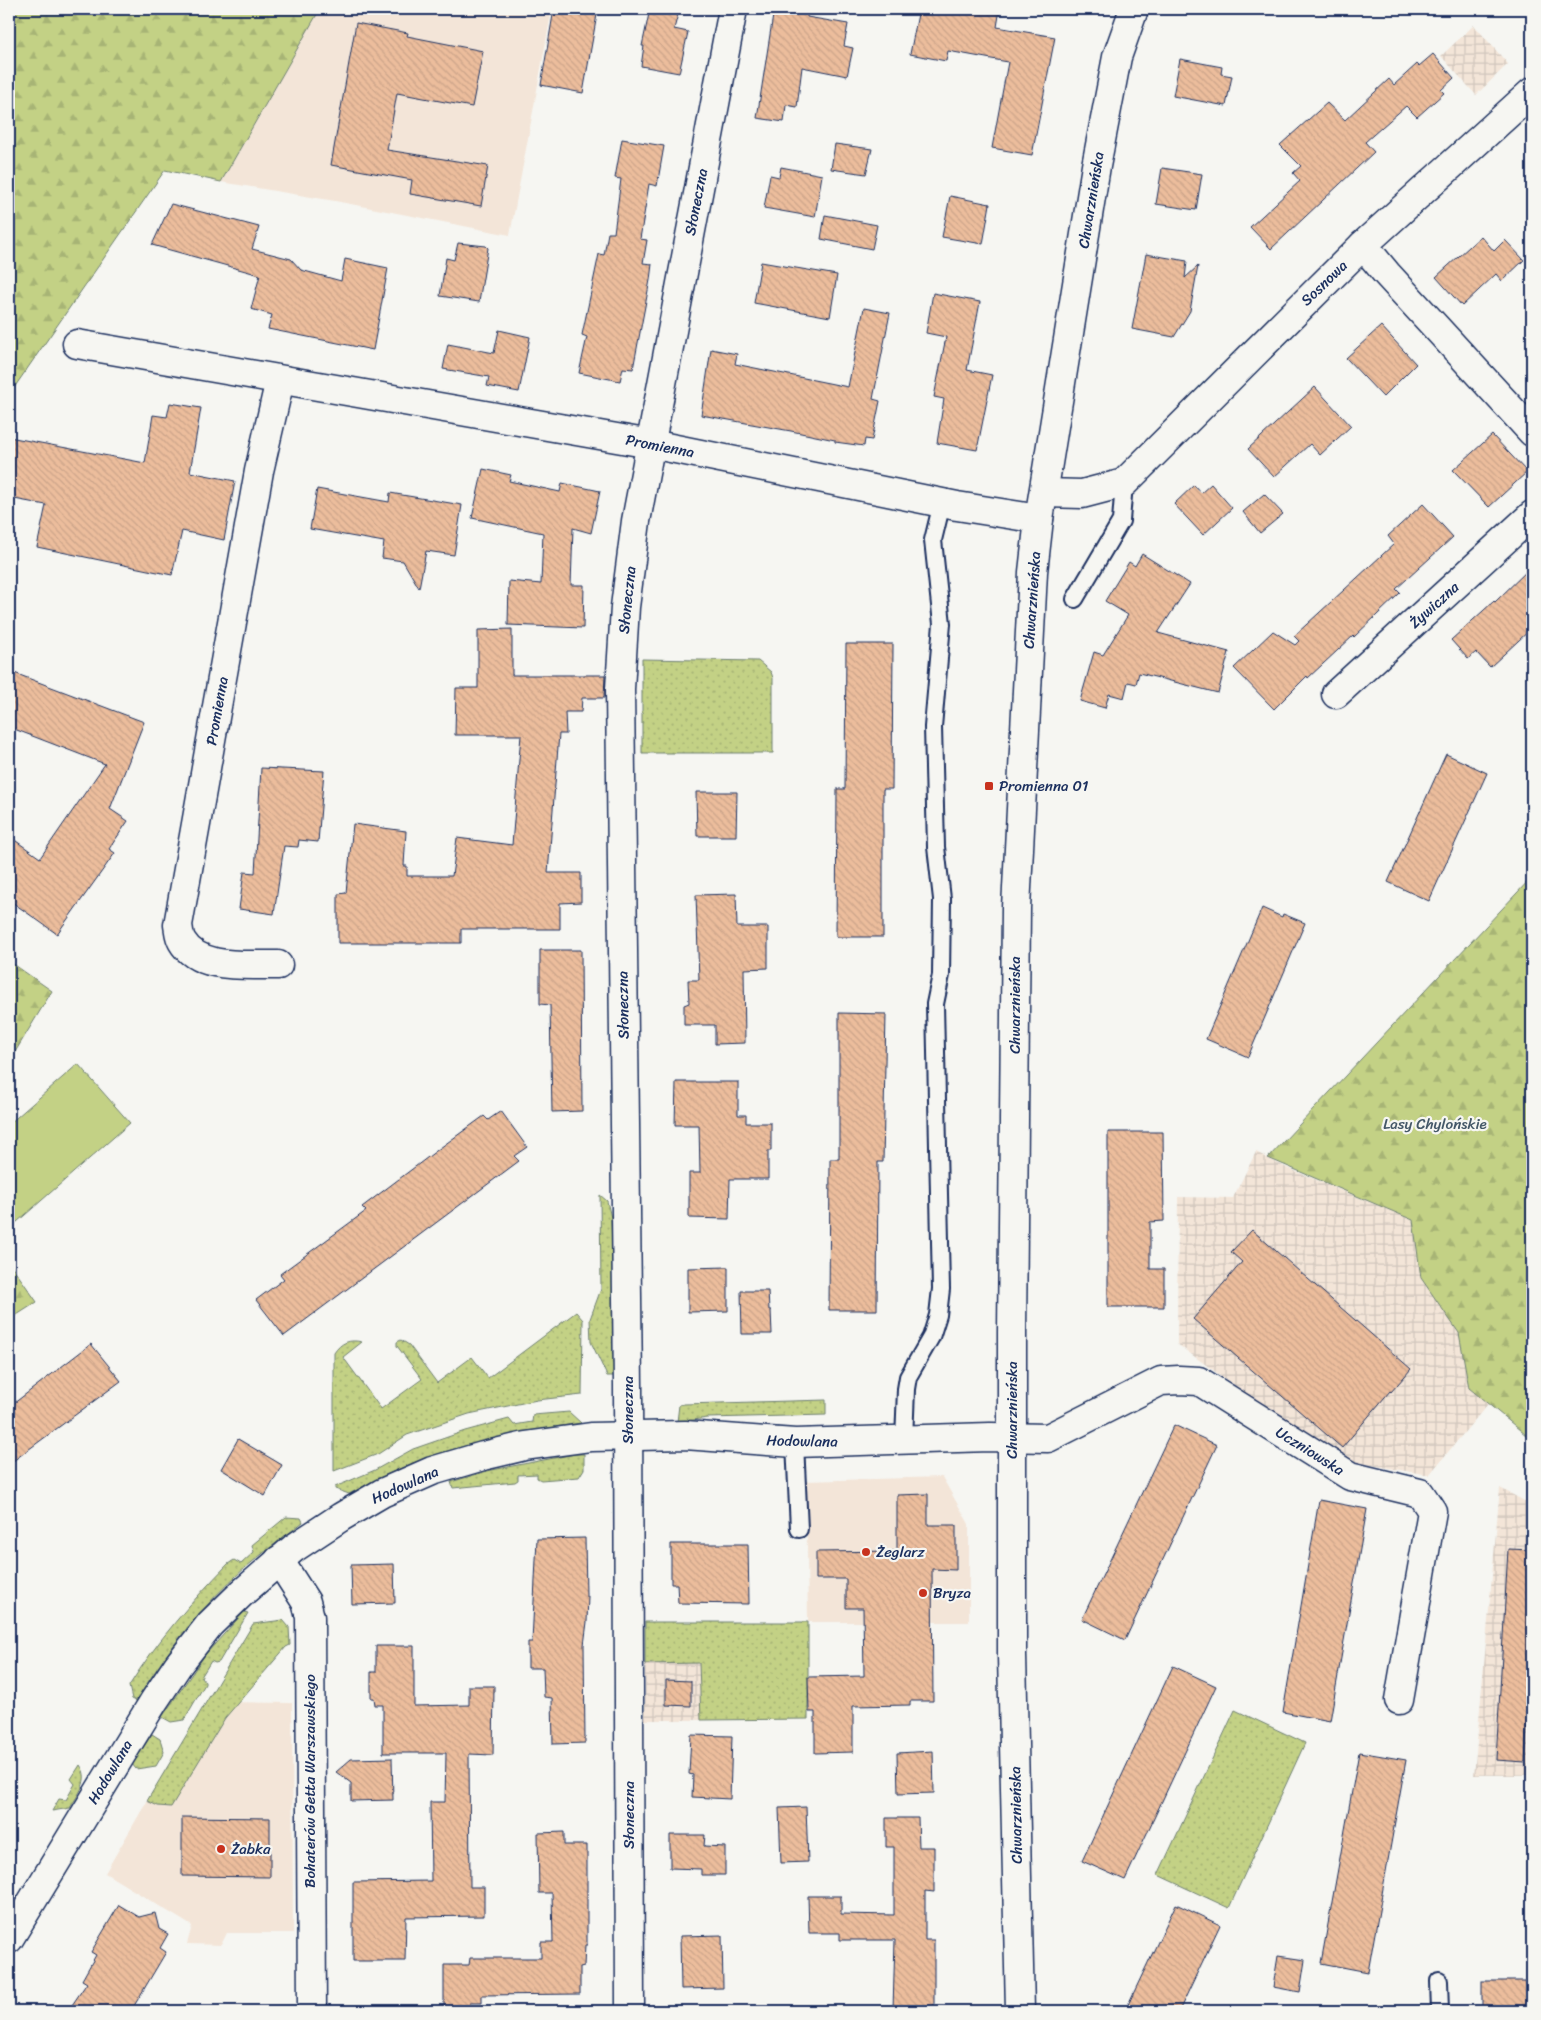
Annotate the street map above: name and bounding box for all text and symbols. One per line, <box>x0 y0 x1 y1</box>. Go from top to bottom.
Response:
street label: Chwarznieńska <box>1071 149 1112 250</box>
street label: Słoneczna <box>677 166 715 238</box>
street label: Sosnowa <box>1294 253 1354 312</box>
street label: Promienna <box>623 427 697 465</box>
street label: Chwarznieńska <box>1016 550 1048 650</box>
street label: Słoneczna <box>611 564 644 635</box>
street label: Żywiczna <box>1403 575 1466 635</box>
street label: Promienna <box>198 674 236 747</box>
place label: Promienna 01 <box>999 773 1088 799</box>
marker: Promienna 01 <box>983 780 995 792</box>
street label: Chwarznieńska <box>1002 956 1028 1054</box>
street label: Słoneczna <box>609 970 637 1039</box>
park label: Lasy Chylońskie <box>1383 1111 1487 1137</box>
street label: Chwarznieńska <box>999 1361 1025 1459</box>
street label: Słoneczna <box>615 1376 641 1444</box>
street label: Uczniowska <box>1270 1420 1350 1483</box>
street label: Hodowlana <box>766 1427 838 1455</box>
street label: Hodowlana <box>367 1458 443 1511</box>
place label: Żeglarz <box>876 1539 925 1565</box>
marker: Żeglarz <box>860 1546 872 1558</box>
place label: Bryza <box>933 1580 972 1606</box>
marker: Bryza <box>917 1587 929 1599</box>
street label: Bohaterów Getta Warszawskiego <box>297 1674 323 1888</box>
street label: Hodowlana <box>80 1734 140 1809</box>
street label: Chwarznieńska <box>1002 1766 1030 1864</box>
street label: Słoneczna <box>616 1781 642 1849</box>
place label: Żabka <box>231 1836 271 1862</box>
marker: Żabka <box>215 1843 227 1855</box>

